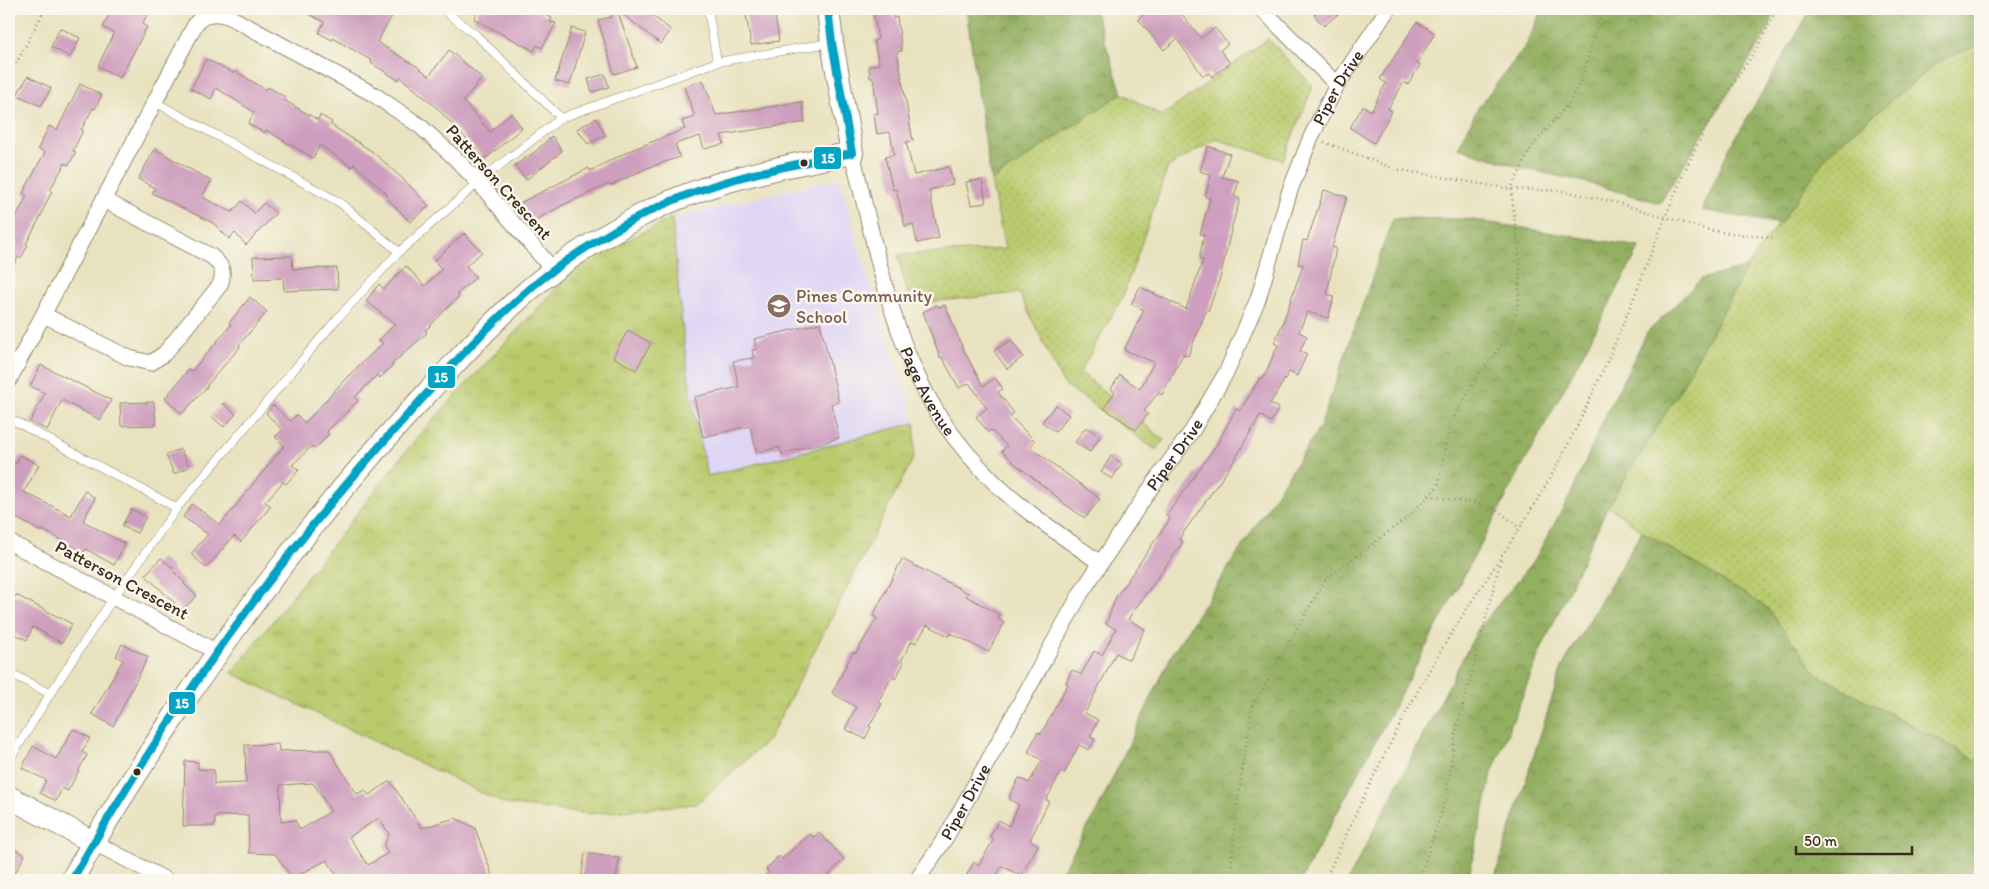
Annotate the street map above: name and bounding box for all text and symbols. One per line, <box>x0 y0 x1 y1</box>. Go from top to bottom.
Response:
street label: Piper Drive <box>1308 45 1369 129</box>
street label: Patterson Crescent <box>441 120 557 245</box>
line badge: 15 <box>813 146 842 170</box>
text: 15 <box>821 150 836 167</box>
unlabelled marker <box>799 158 809 168</box>
place label: Pines Community School <box>796 285 933 328</box>
school or university icon: Pines Community School <box>766 293 792 319</box>
street label: Page Avenue <box>895 344 961 440</box>
line badge: 15 <box>427 365 456 389</box>
text: 15 <box>434 369 449 386</box>
street label: Piper Drive <box>1141 414 1208 495</box>
street label: Patterson Crescent <box>51 536 193 625</box>
line badge: 15 <box>168 691 196 715</box>
text: 15 <box>175 695 190 712</box>
street label: Piper Drive <box>935 760 995 844</box>
unlabelled marker <box>132 767 142 777</box>
scale bar <box>1796 824 1913 856</box>
text: 50 m <box>1804 832 1837 850</box>

